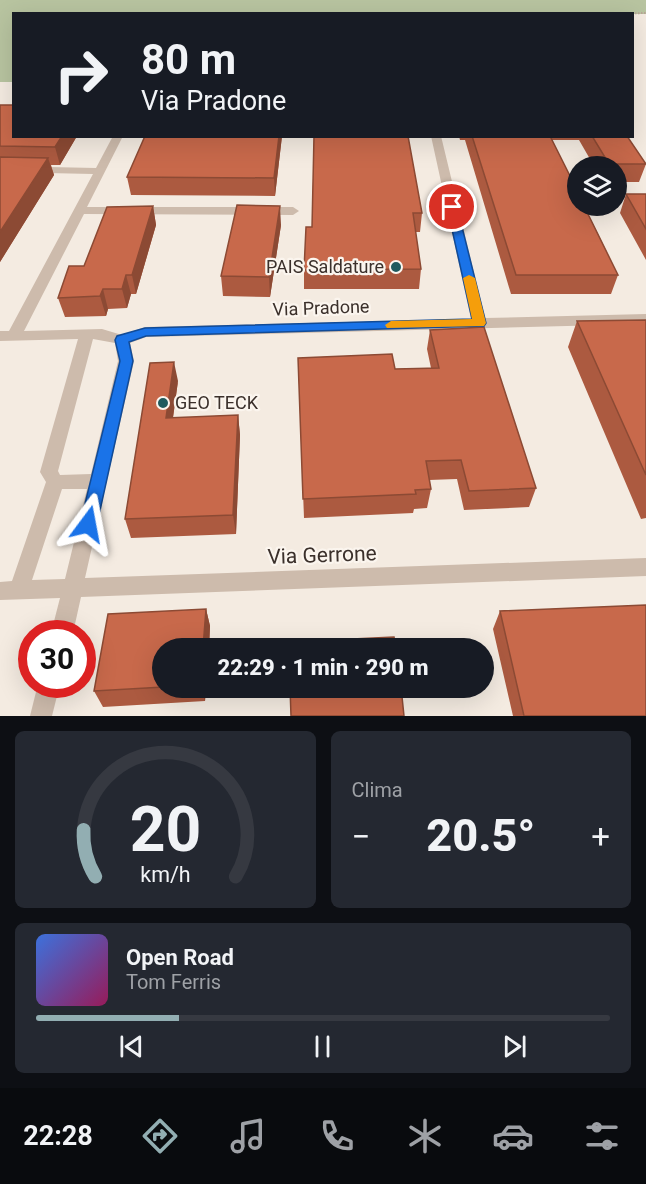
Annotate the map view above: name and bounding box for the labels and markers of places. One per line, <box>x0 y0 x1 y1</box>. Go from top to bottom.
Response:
pin <box>426 181 477 232</box>
place label: PAIS Saldature <box>266 256 384 277</box>
marker: PAIS Saldature <box>389 260 403 274</box>
place label: GEO TECK <box>175 392 259 413</box>
marker: GEO TECK <box>156 396 170 410</box>

